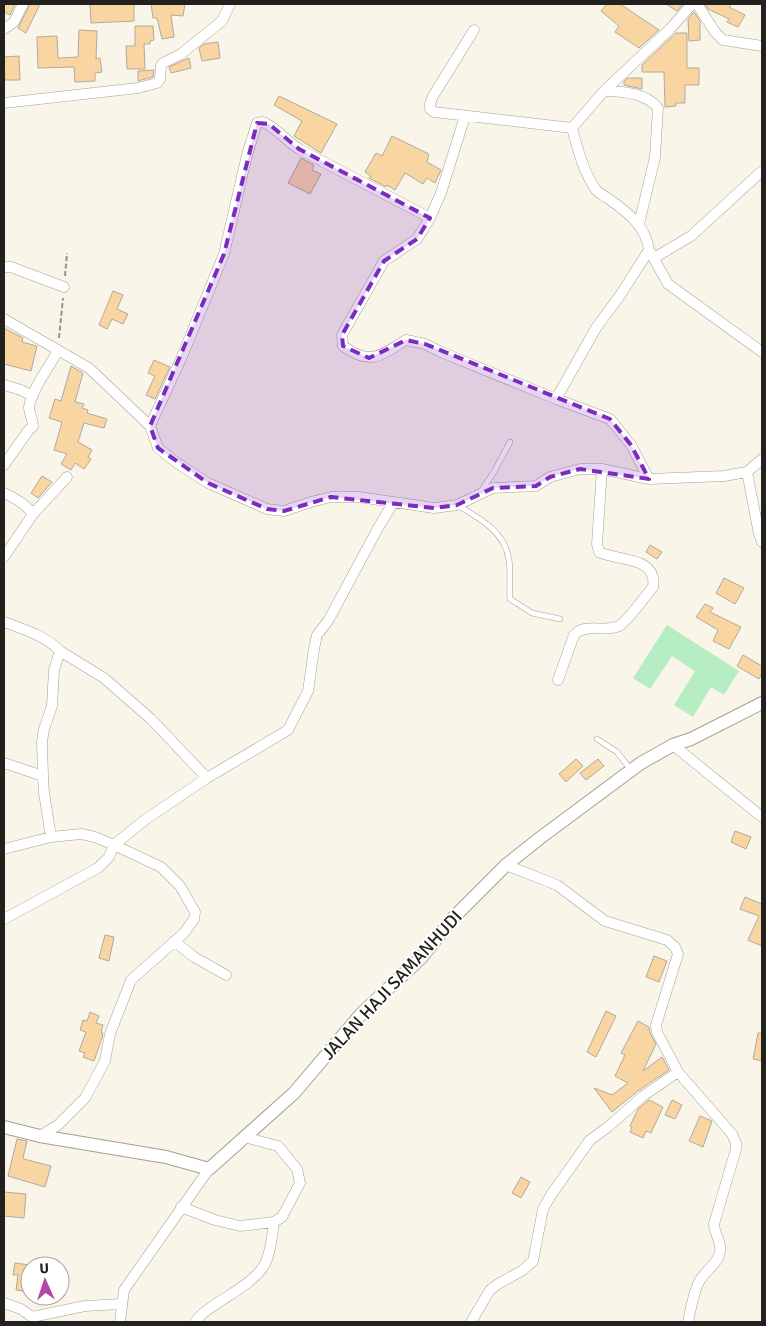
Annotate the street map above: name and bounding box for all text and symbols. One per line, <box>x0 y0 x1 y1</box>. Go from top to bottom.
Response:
street label: JALAN HAJI SAMANHUDI <box>317 906 467 1064</box>
north arrow <box>20 1256 70 1306</box>
text: U <box>39 1260 50 1277</box>

